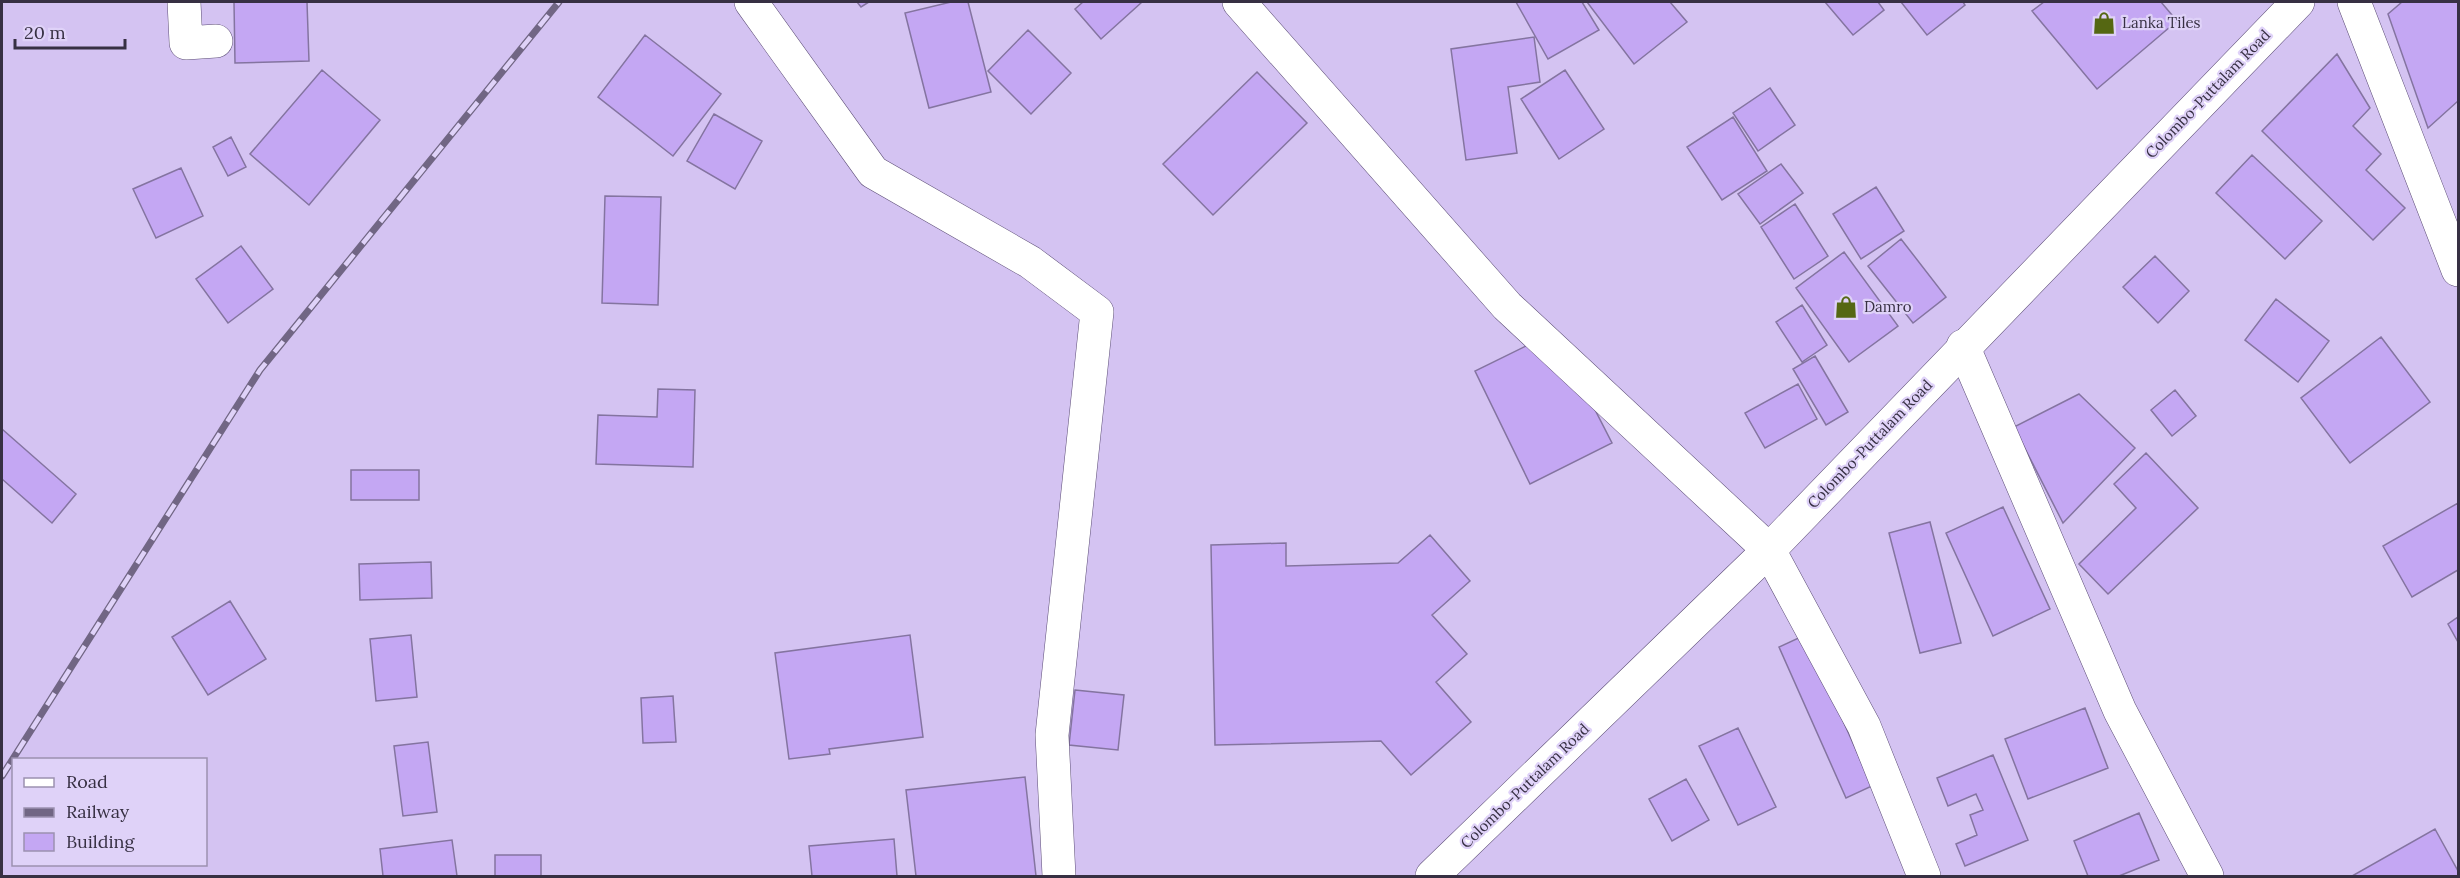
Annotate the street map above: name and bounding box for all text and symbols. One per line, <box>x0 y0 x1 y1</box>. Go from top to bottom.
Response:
shop icon: Lanka Tiles <box>2091 10 2117 36</box>
scale bar <box>15 12 124 50</box>
place label: Lanka Tiles <box>2122 13 2201 32</box>
text: 20 m <box>24 21 66 44</box>
street label: Colombo-Puttalam Road <box>2141 25 2274 162</box>
shop icon: Damro <box>1833 294 1859 320</box>
place label: Damro <box>1864 297 1912 316</box>
street label: Colombo-Puttalam Road <box>1803 375 1936 512</box>
street label: Colombo-Puttalam Road <box>1456 719 1593 852</box>
legend <box>12 758 207 866</box>
text: Road <box>66 770 108 793</box>
text: Railway <box>66 800 130 823</box>
text: Building <box>66 830 136 853</box>

